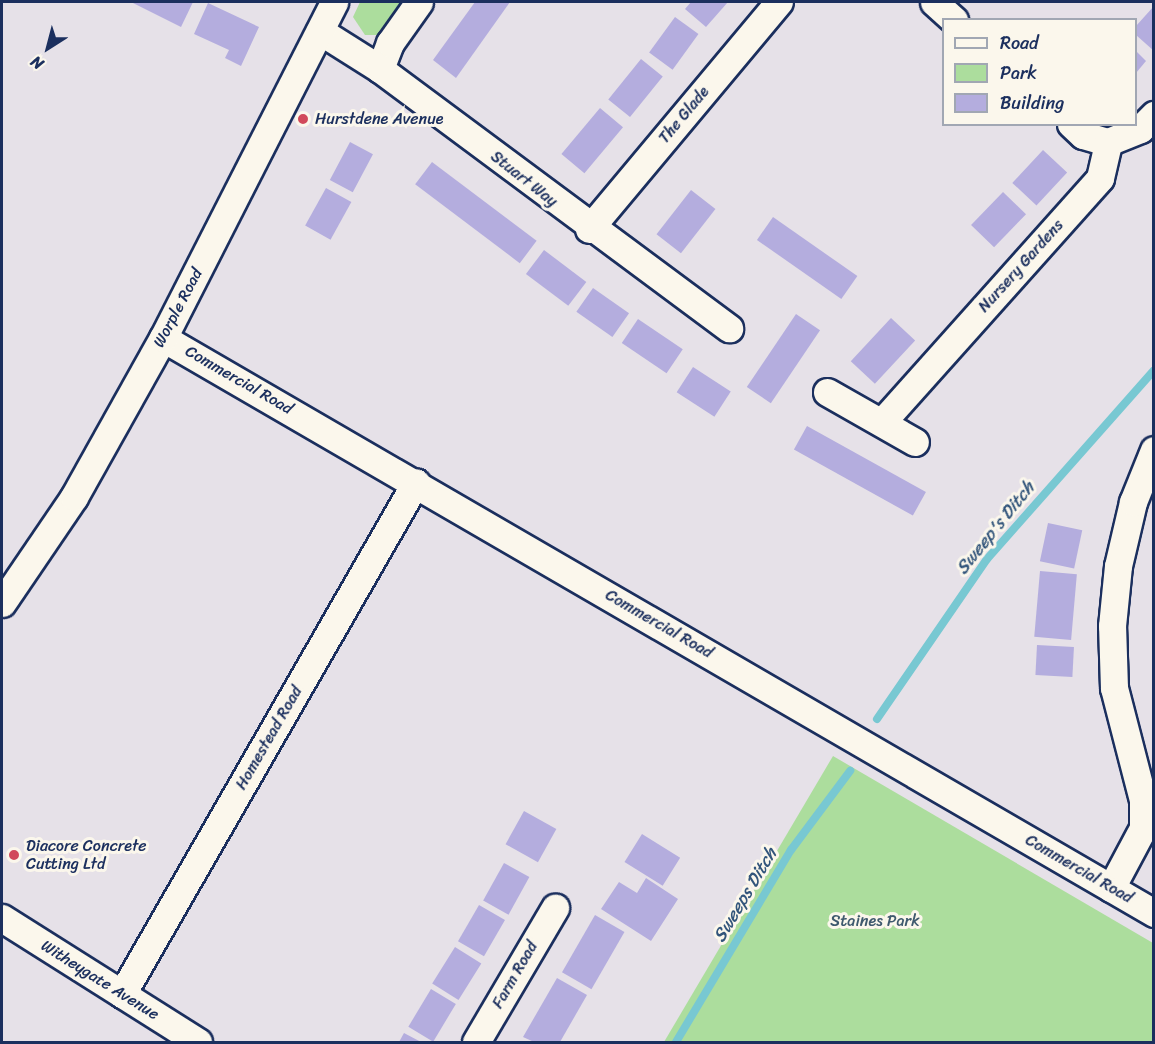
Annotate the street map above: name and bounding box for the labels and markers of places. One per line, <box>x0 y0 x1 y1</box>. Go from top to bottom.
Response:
place label: Hurstdene Avenue <box>315 109 443 129</box>
marker: Hurstdene Avenue <box>296 112 310 126</box>
place label: Diacore Concrete Cutting Ltd <box>26 836 147 874</box>
marker: Diacore Concrete Cutting Ltd <box>7 848 21 862</box>

